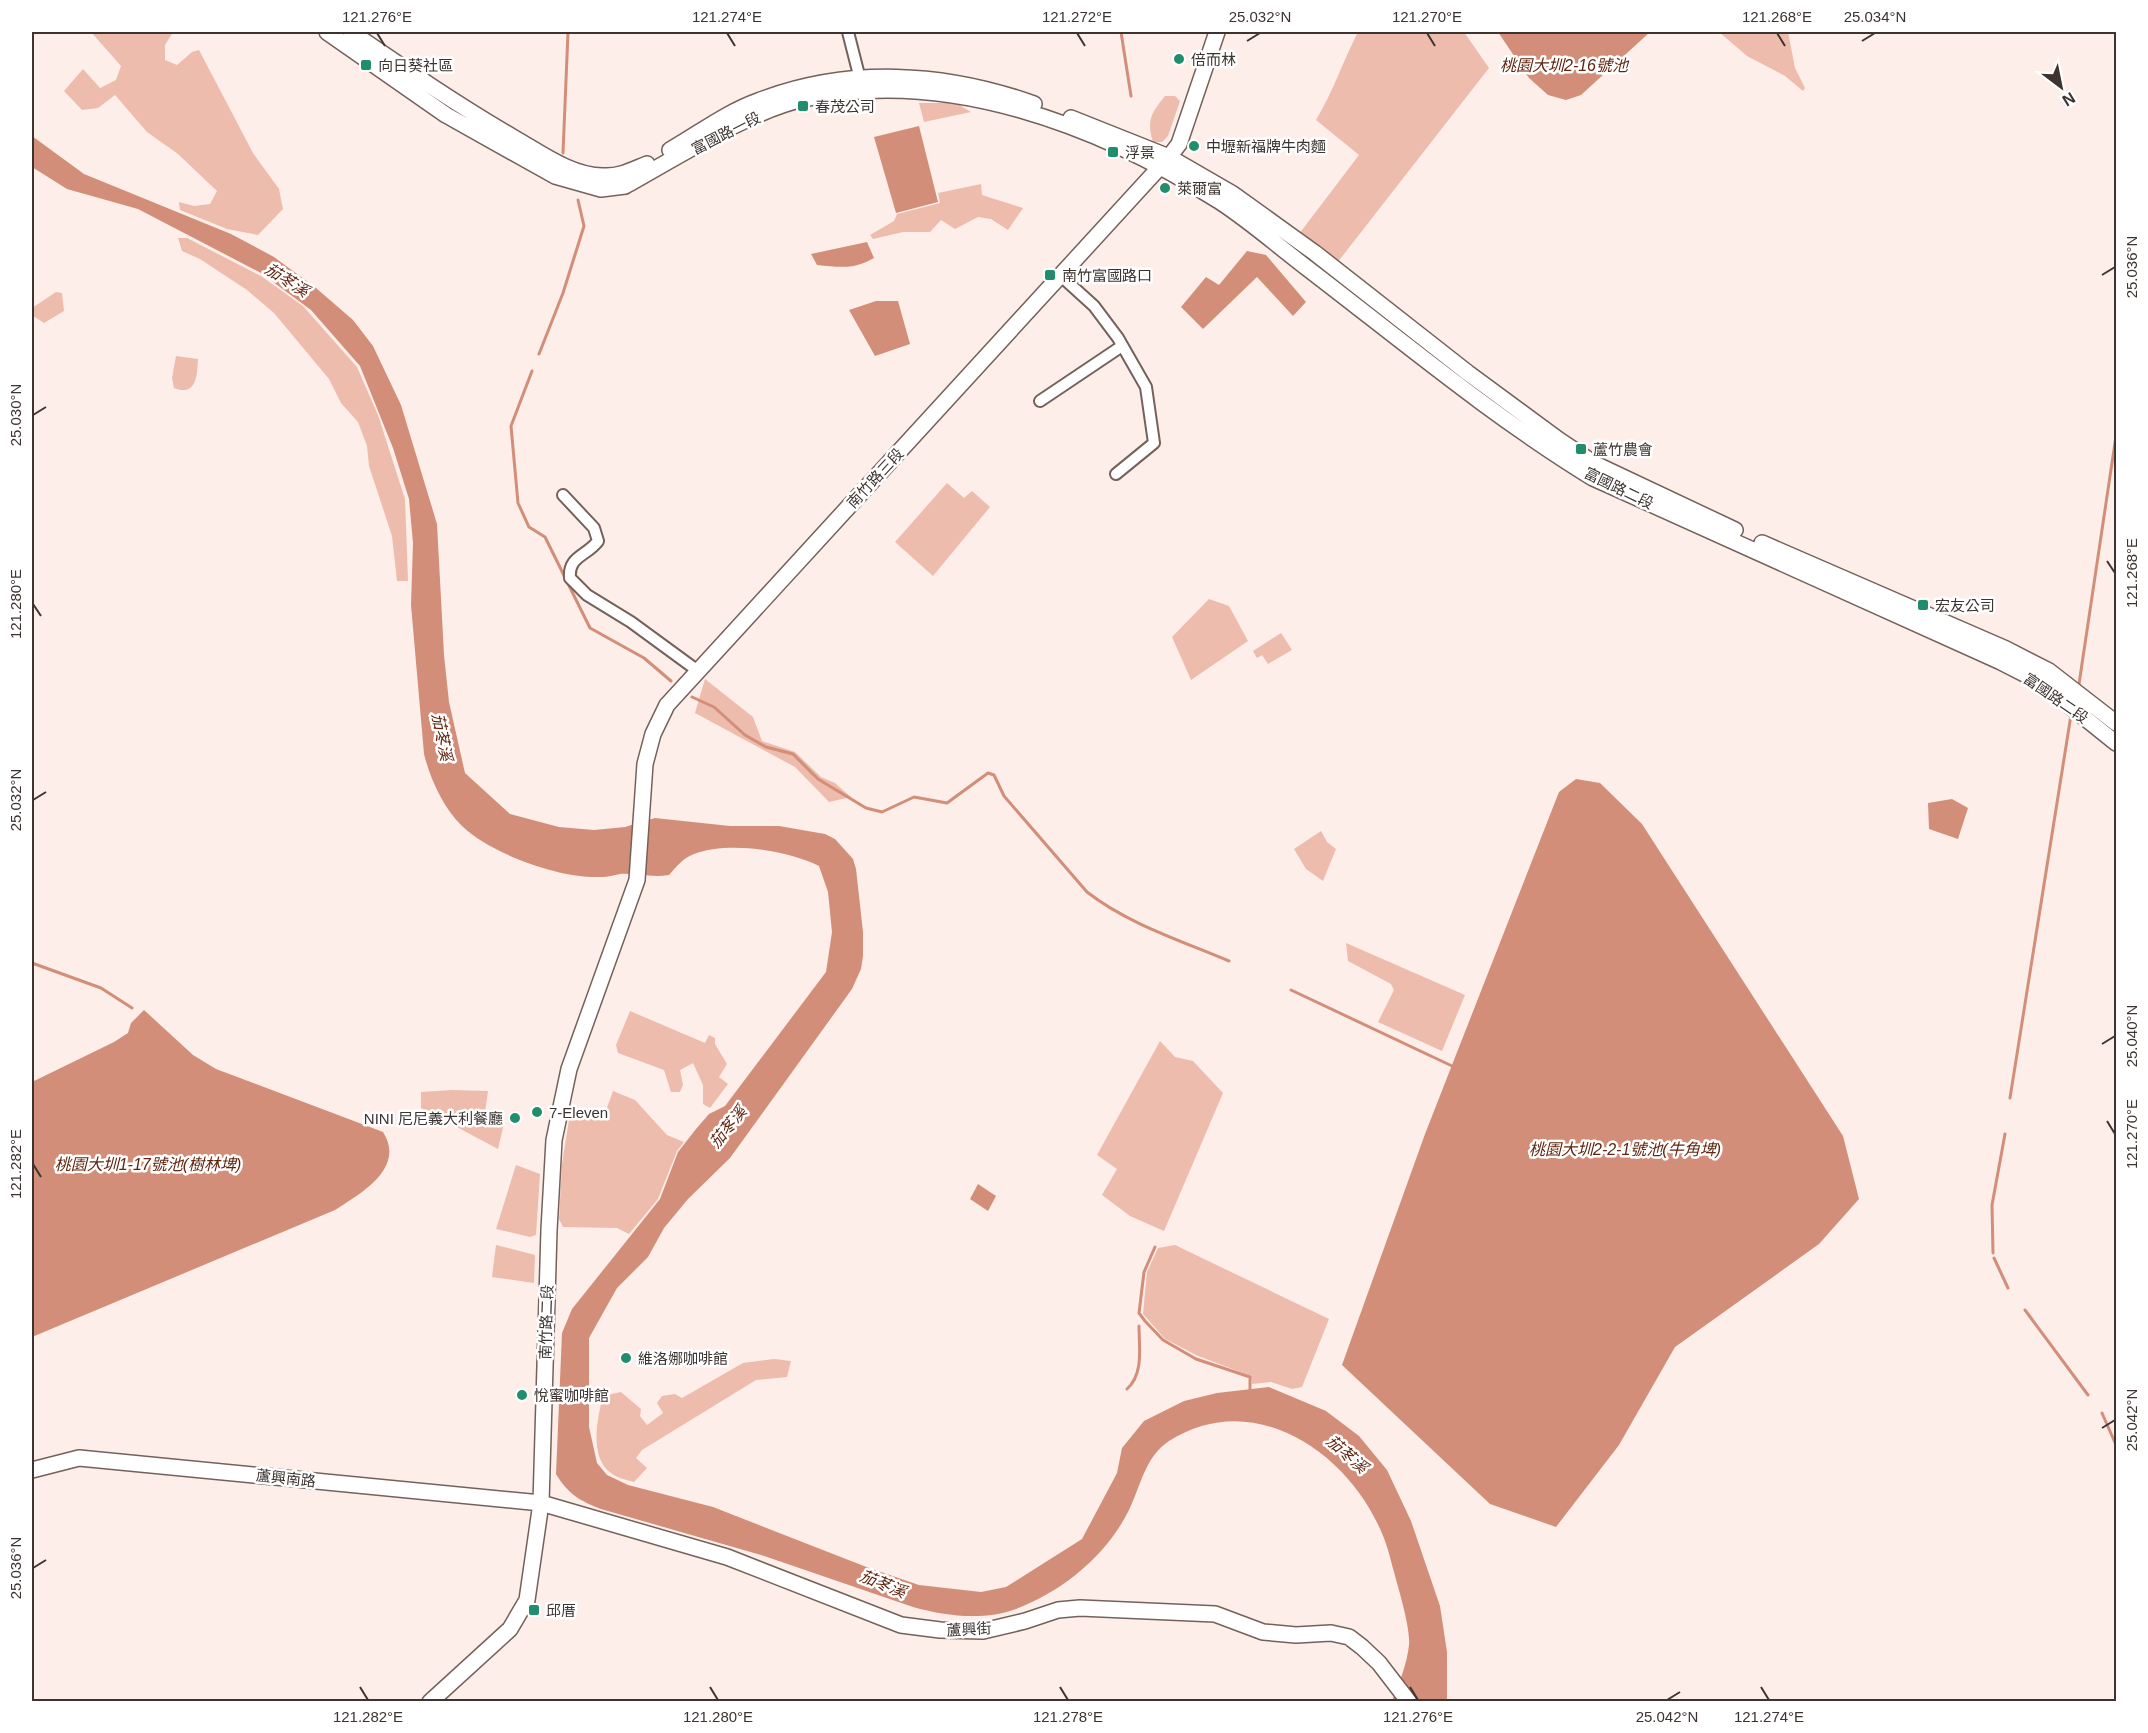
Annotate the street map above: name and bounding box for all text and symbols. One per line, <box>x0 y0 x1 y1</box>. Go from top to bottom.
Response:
text: 121.276°E <box>342 8 412 25</box>
text: 121.274°E <box>692 8 762 25</box>
text: 121.272°E <box>1042 8 1112 25</box>
text: 25.032°N <box>1229 8 1291 25</box>
text: 121.270°E <box>1392 8 1462 25</box>
text: 121.268°E <box>1742 8 1812 25</box>
text: 25.034°N <box>1844 8 1906 25</box>
place label: 倍而林 <box>1191 51 1236 68</box>
marker: 倍而林 <box>1172 52 1186 66</box>
place label: 向日葵社區 <box>378 57 453 74</box>
water label: 桃園大圳2-16號池 <box>1500 57 1630 74</box>
north arrow <box>2031 57 2091 117</box>
marker: 向日葵社區 <box>359 58 373 72</box>
text: N <box>2059 89 2078 110</box>
place label: 春茂公司 <box>815 98 875 115</box>
marker: 春茂公司 <box>796 99 810 113</box>
street label: 富國路一段 <box>689 108 763 158</box>
place label: 中壢新福牌牛肉麵 <box>1206 138 1326 155</box>
marker: 中壢新福牌牛肉麵 <box>1187 139 1201 153</box>
place label: 浮景 <box>1125 144 1155 161</box>
marker: 浮景 <box>1106 145 1120 159</box>
place label: 萊爾富 <box>1177 180 1222 197</box>
marker: 萊爾富 <box>1158 181 1172 195</box>
text: 25.036°N <box>2123 236 2140 298</box>
water label: 茄苳溪 <box>262 260 314 301</box>
place label: 南竹富國路口 <box>1062 267 1152 284</box>
marker: 南竹富國路口 <box>1043 268 1057 282</box>
text: 25.030°N <box>7 384 24 446</box>
place label: 蘆竹農會 <box>1593 441 1653 458</box>
marker: 蘆竹農會 <box>1574 442 1588 456</box>
street label: 南竹路三段 <box>843 445 907 511</box>
street label: 富國路二段 <box>1582 464 1656 512</box>
text: 121.268°E <box>2123 538 2140 608</box>
text: 121.280°E <box>7 569 24 639</box>
place label: 宏友公司 <box>1935 597 1995 614</box>
marker: 宏友公司 <box>1916 598 1930 612</box>
street label: 富國路二段 <box>2020 670 2092 726</box>
water label: 茄苳溪 <box>429 712 455 764</box>
text: 25.032°N <box>7 769 24 831</box>
text: 25.040°N <box>2123 1005 2140 1067</box>
text: 121.270°E <box>2123 1099 2140 1169</box>
water label: 茄苳溪 <box>706 1101 751 1151</box>
place label: 7-Eleven <box>549 1104 608 1121</box>
marker: 7-Eleven <box>530 1105 544 1119</box>
place label: NINI 尼尼義大利餐廳 <box>364 1110 503 1127</box>
marker: NINI 尼尼義大利餐廳 <box>508 1111 522 1125</box>
text: 121.282°E <box>7 1129 24 1199</box>
water label: 桃園大圳2-2-1號池(牛角埤) <box>1529 1141 1721 1158</box>
water label: 桃園大圳1-17號池(樹林埤) <box>55 1156 241 1173</box>
street label: 南竹路二段 <box>536 1284 556 1360</box>
place label: 維洛娜咖啡館 <box>638 1350 728 1367</box>
marker: 維洛娜咖啡館 <box>619 1351 633 1365</box>
place label: 悅蜜咖啡館 <box>534 1387 609 1404</box>
marker: 悅蜜咖啡館 <box>515 1388 529 1402</box>
text: 25.042°N <box>2123 1389 2140 1451</box>
water label: 茄苳溪 <box>1323 1432 1372 1477</box>
street label: 蘆興南路 <box>255 1466 317 1490</box>
text: 25.036°N <box>7 1537 24 1599</box>
water label: 茄苳溪 <box>858 1567 910 1602</box>
place label: 邱厝 <box>546 1602 576 1619</box>
marker: 邱厝 <box>527 1603 541 1617</box>
street label: 蘆興街 <box>946 1619 992 1639</box>
text: 121.282°E <box>333 1708 403 1725</box>
text: 121.280°E <box>683 1708 753 1725</box>
text: 121.278°E <box>1033 1708 1103 1725</box>
text: 121.276°E <box>1383 1708 1453 1725</box>
text: 25.042°N <box>1636 1708 1698 1725</box>
text: 121.274°E <box>1734 1708 1804 1725</box>

